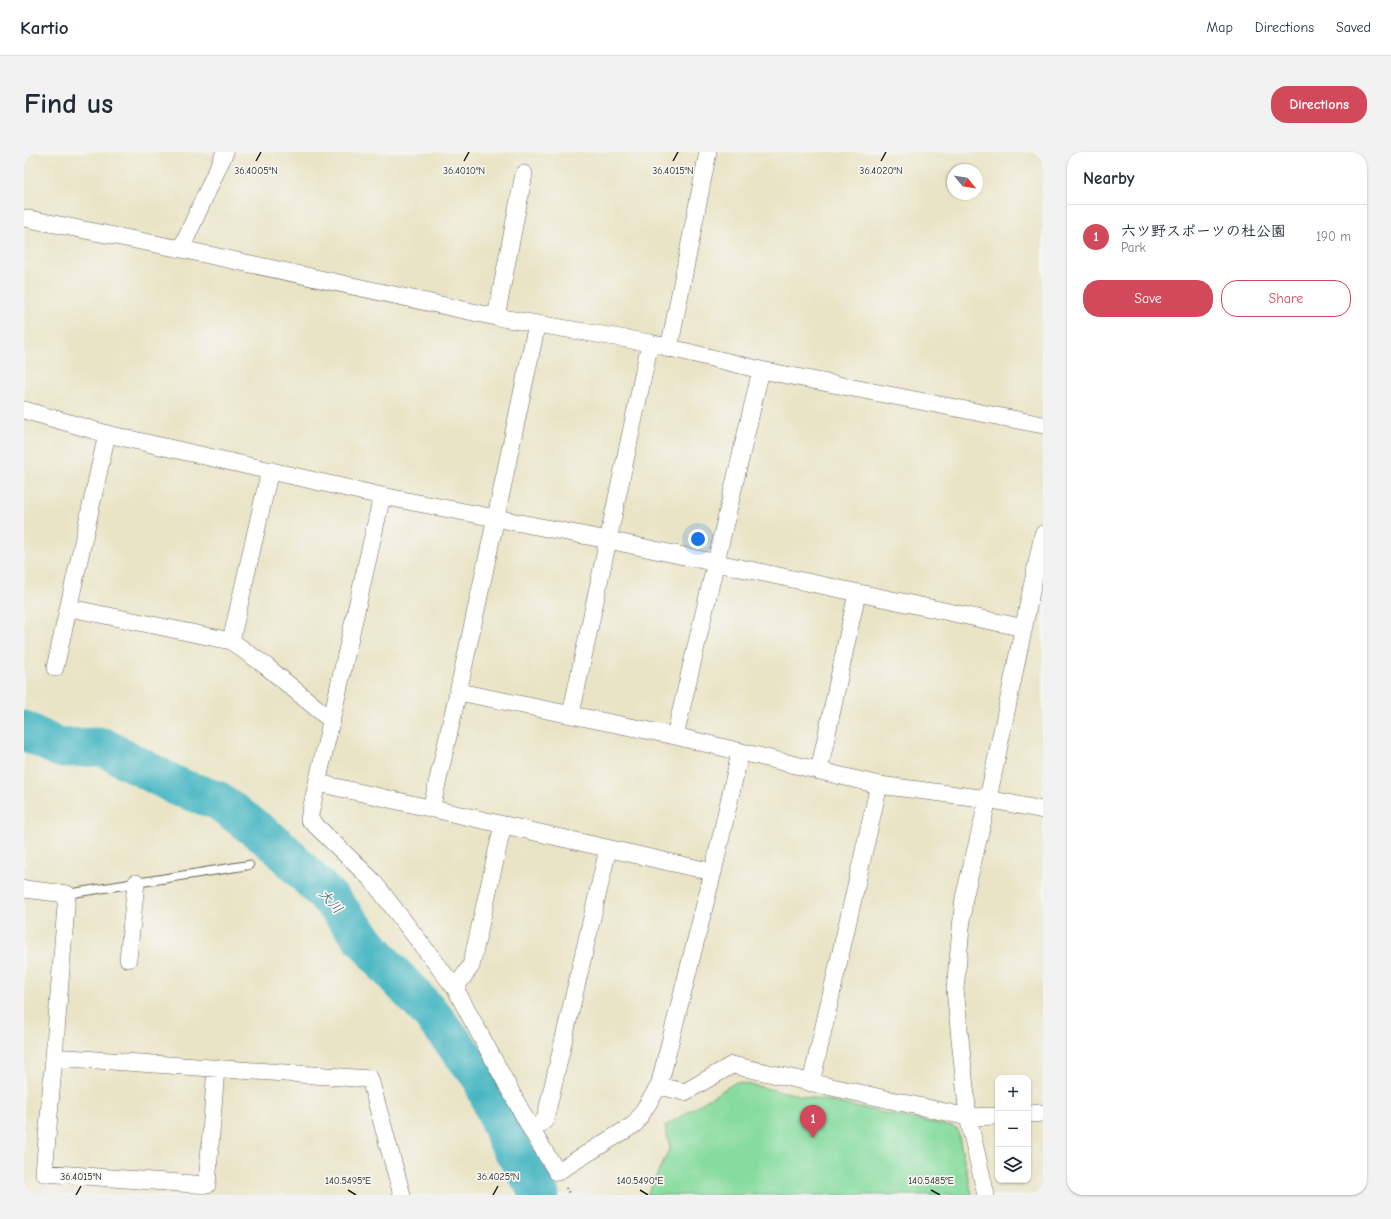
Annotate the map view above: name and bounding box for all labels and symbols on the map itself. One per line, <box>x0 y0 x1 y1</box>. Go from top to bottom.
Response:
north arrow <box>947 164 983 200</box>
text: 36.4005°N <box>234 165 278 177</box>
text: 36.4010°N <box>443 165 485 177</box>
text: 36.4015°N <box>652 165 694 177</box>
text: 36.4020°N <box>859 165 903 177</box>
your location <box>688 529 708 549</box>
water label: 大川 <box>315 885 346 917</box>
pin: 1 <box>800 1105 826 1138</box>
text: 36.4015°N <box>60 1171 102 1183</box>
text: 36.4025°N <box>477 1171 519 1183</box>
text: 140.5495°E <box>325 1175 371 1187</box>
text: 140.5490°E <box>617 1175 663 1187</box>
text: 140.5485°E <box>908 1175 954 1187</box>

